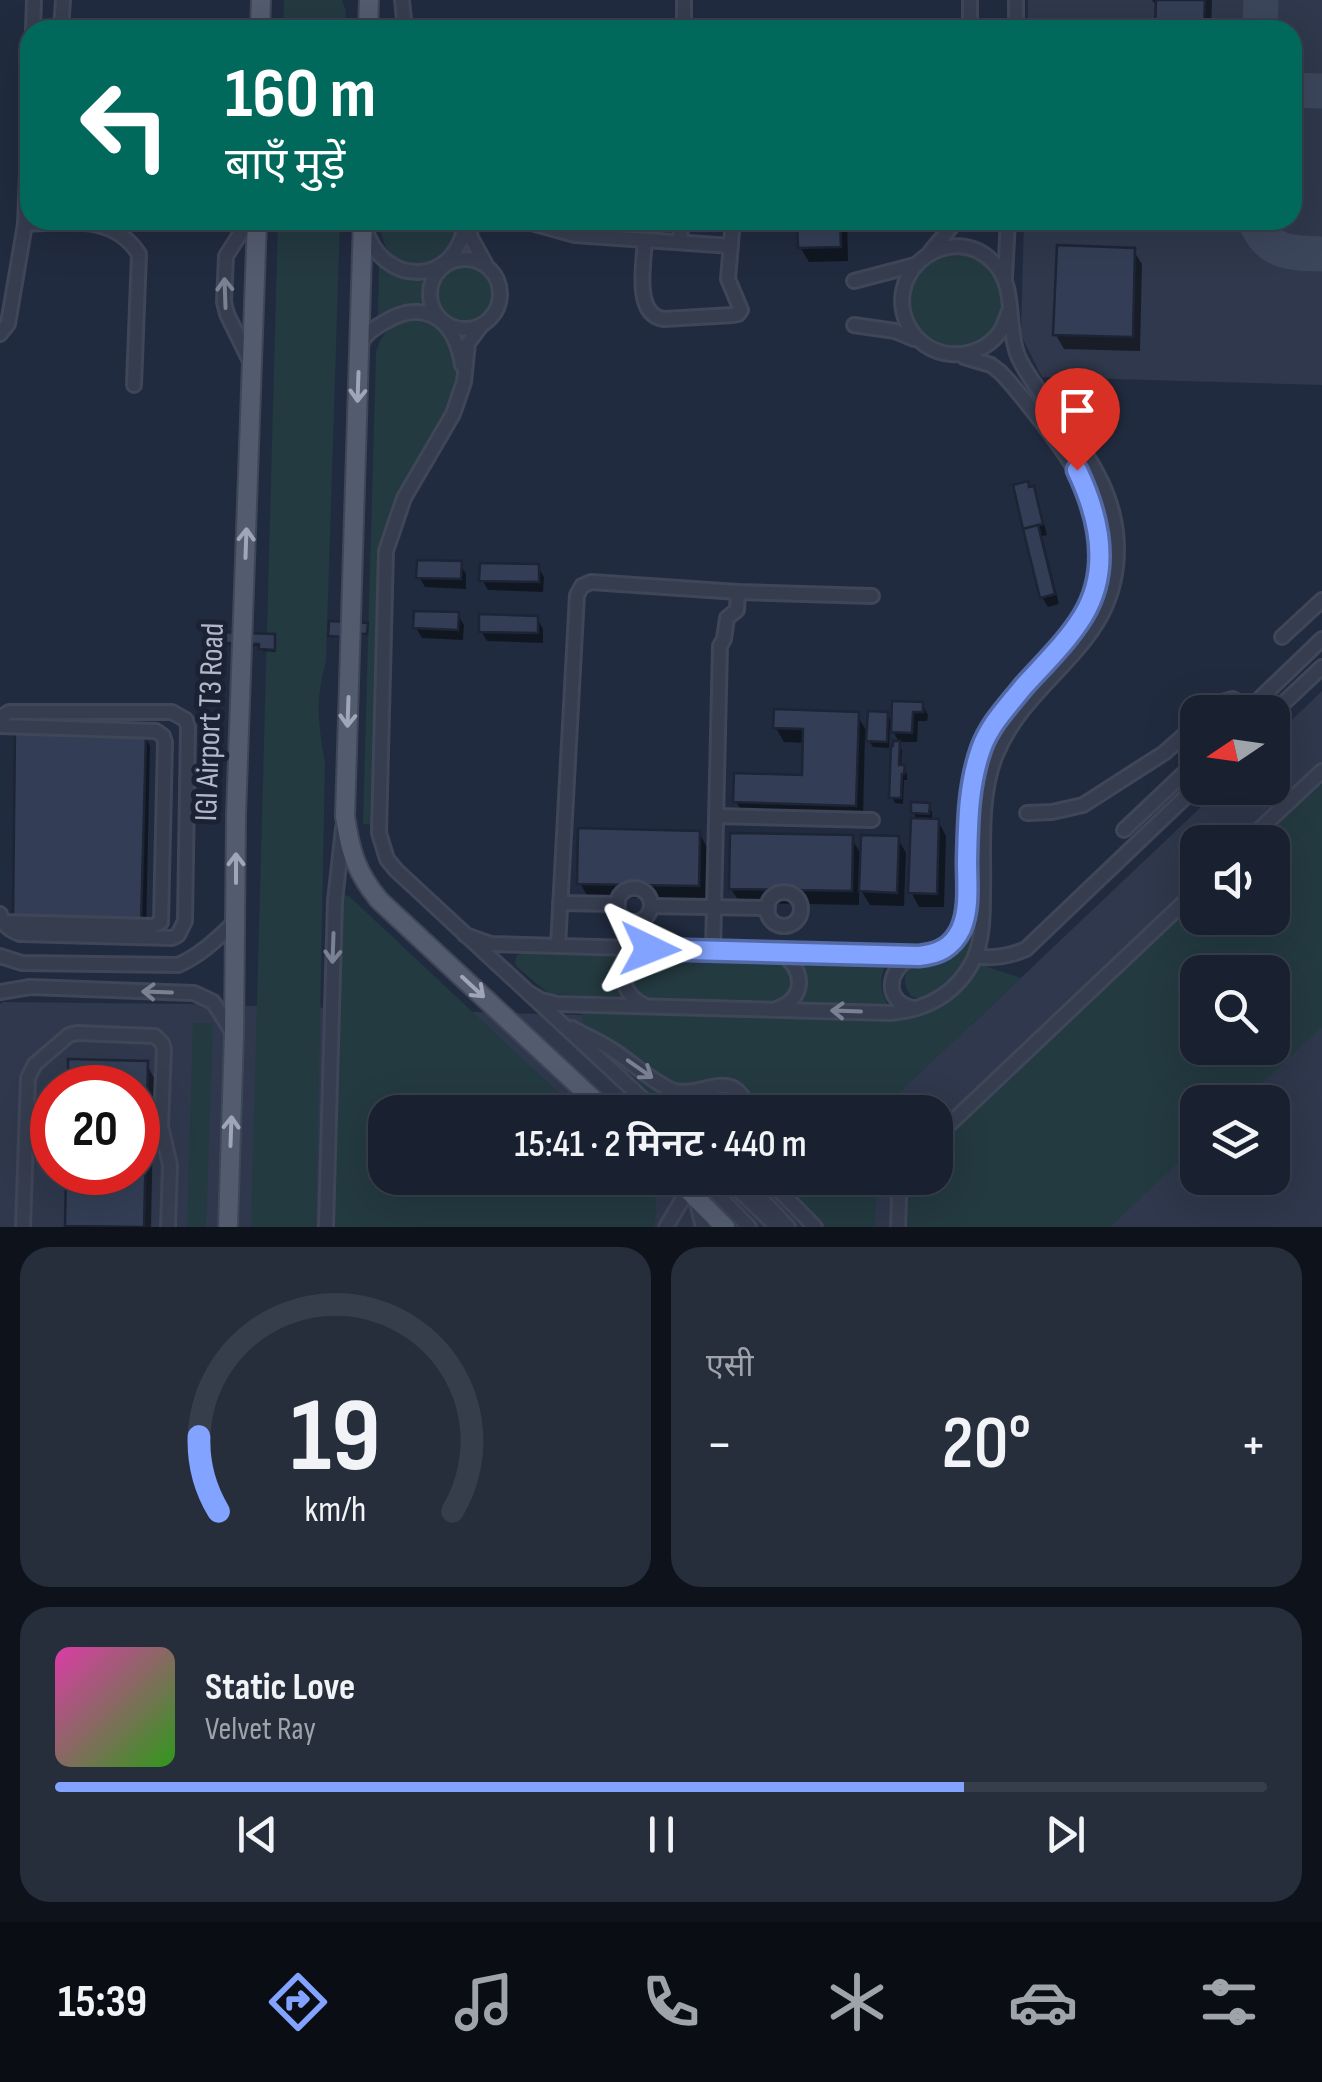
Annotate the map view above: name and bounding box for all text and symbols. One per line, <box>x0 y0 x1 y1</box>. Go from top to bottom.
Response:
text: 160 m <box>225 53 376 137</box>
icon: left <box>60 60 190 190</box>
text: बाएँ मुड़ें <box>225 138 345 193</box>
one-way arrow <box>216 277 235 309</box>
pin <box>1035 368 1120 471</box>
one-way arrow <box>348 371 367 403</box>
icon: arrive <box>1050 383 1105 438</box>
one-way arrow <box>237 527 256 559</box>
street label: IGI Airport T3 Road <box>187 622 233 822</box>
north arrow <box>1180 695 1290 805</box>
map controls <box>1180 695 1290 1195</box>
one-way arrow <box>338 696 357 728</box>
button: sound <box>1180 825 1290 935</box>
one-way arrow <box>226 852 246 884</box>
position arrow <box>598 897 702 1001</box>
one-way arrow <box>324 931 343 963</box>
button: search <box>1180 955 1290 1065</box>
one-way arrow <box>460 976 485 999</box>
one-way arrow <box>142 982 174 1001</box>
one-way arrow <box>830 1002 862 1021</box>
one-way arrow <box>626 1058 654 1079</box>
speed limit sign: 20 <box>30 1065 160 1195</box>
button: layers <box>1180 1085 1290 1195</box>
one-way arrow <box>222 1116 241 1148</box>
text: 15:41 · 2 मिनट · 440 m <box>514 1122 807 1167</box>
text: एसी <box>706 1347 754 1386</box>
text: 19 <box>290 1375 381 1500</box>
text: 20° <box>942 1399 1031 1490</box>
text: − <box>706 1412 733 1479</box>
text: + <box>1240 1412 1267 1479</box>
text: km/h <box>305 1489 366 1532</box>
text: Static Love <box>205 1665 355 1710</box>
text: Velvet Ray <box>205 1710 316 1749</box>
icon: previous <box>230 1807 285 1862</box>
icon: pause <box>634 1807 689 1862</box>
icon: next <box>1038 1807 1093 1862</box>
icon: directions <box>263 1967 333 2037</box>
icon: music <box>449 1967 519 2037</box>
icon: phone <box>636 1967 706 2037</box>
icon: climate <box>822 1967 892 2037</box>
icon: car <box>1008 1967 1078 2037</box>
icon: filters <box>1194 1967 1264 2037</box>
text: 15:39 <box>58 1975 147 2030</box>

